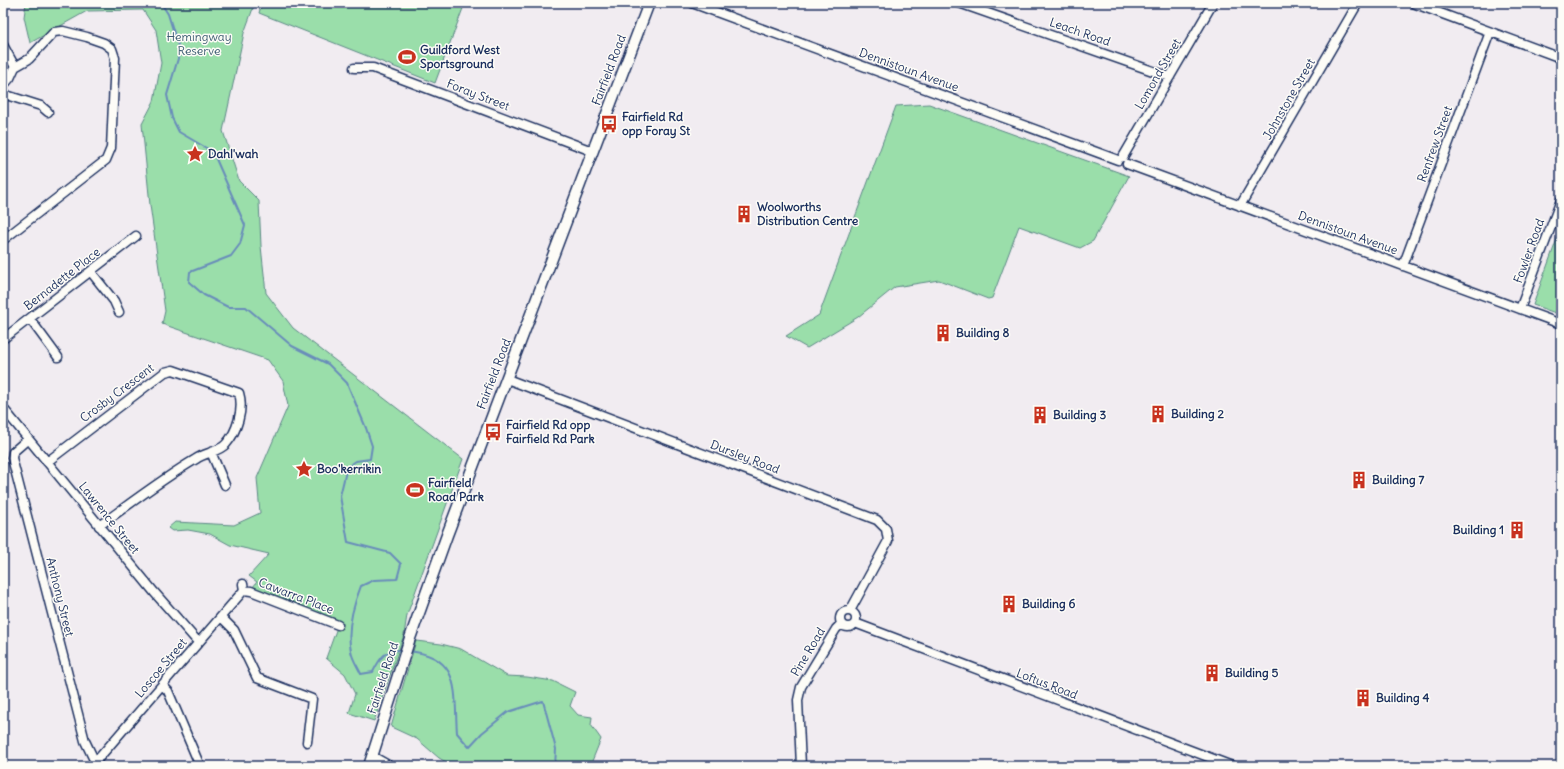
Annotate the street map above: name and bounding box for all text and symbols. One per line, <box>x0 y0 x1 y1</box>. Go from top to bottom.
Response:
street label: Leach Road <box>1048 14 1113 49</box>
park label: Hemingway Reserve <box>167 29 231 58</box>
street label: Fairfield Road <box>588 32 629 107</box>
street label: Lomond Street <box>1131 36 1184 112</box>
place label: Guildford West Sportsground <box>420 42 501 72</box>
street label: Dennistoun Avenue <box>857 45 961 95</box>
sports icon: Guildford West Sportsground <box>397 47 417 67</box>
street label: Johnstone Street <box>1259 55 1318 142</box>
street label: Foray Street <box>445 76 512 113</box>
street label: Renfrew Street <box>1414 104 1455 184</box>
place label: Fairfield Rd opp Foray St <box>622 109 691 139</box>
bus stop icon: Fairfield Rd opp Foray St <box>599 114 619 134</box>
place icon: Dahl'wah <box>185 144 205 164</box>
place label: Dahl'wah <box>208 146 259 161</box>
place label: Woolworths Distribution Centre <box>757 199 859 228</box>
building icon: Woolworths Distribution Centre <box>734 204 754 224</box>
street label: Dennistoun Avenue <box>1296 208 1400 258</box>
street label: Fowler Road <box>1510 217 1547 285</box>
street label: Bernadette Place <box>21 244 103 313</box>
building icon: Building 8 <box>933 323 953 343</box>
place label: Building 8 <box>956 325 1009 341</box>
street label: Fairfield Road <box>473 336 514 411</box>
street label: Crosby Crescent <box>77 360 157 425</box>
building icon: Building 2 <box>1148 404 1168 424</box>
building icon: Building 3 <box>1030 405 1050 425</box>
place label: Building 2 <box>1171 406 1224 422</box>
place label: Building 3 <box>1053 407 1106 423</box>
place label: Fairfield Rd opp Fairfield Rd Park <box>506 417 595 446</box>
bus stop icon: Fairfield Rd opp Fairfield Rd Park <box>483 422 503 442</box>
street label: Dursley Road <box>708 436 782 477</box>
place icon: Boo'kerrikin <box>294 459 314 479</box>
place label: Boo'kerrikin <box>317 461 381 476</box>
building icon: Building 7 <box>1349 470 1369 490</box>
place label: Building 7 <box>1372 472 1424 488</box>
place label: Fairfield Road Park <box>428 475 484 504</box>
street label: Lawrence Street <box>76 479 143 557</box>
sports icon: Fairfield Road Park <box>405 480 425 500</box>
building icon: Building 1 <box>1507 520 1527 540</box>
place label: Building 1 <box>1453 522 1504 538</box>
street label: Anthony Street <box>43 556 78 638</box>
street label: Cawarra Place <box>256 574 336 617</box>
building icon: Building 6 <box>999 594 1019 614</box>
place label: Building 6 <box>1022 596 1075 612</box>
street label: Pine Road <box>787 625 828 679</box>
street label: Loscoe Street <box>132 635 190 700</box>
street label: Fairfield Road <box>364 640 401 716</box>
building icon: Building 5 <box>1202 663 1222 683</box>
street label: Loftus Road <box>1014 665 1080 702</box>
place label: Building 5 <box>1225 665 1278 681</box>
building icon: Building 4 <box>1353 688 1373 708</box>
place label: Building 4 <box>1376 690 1429 706</box>

